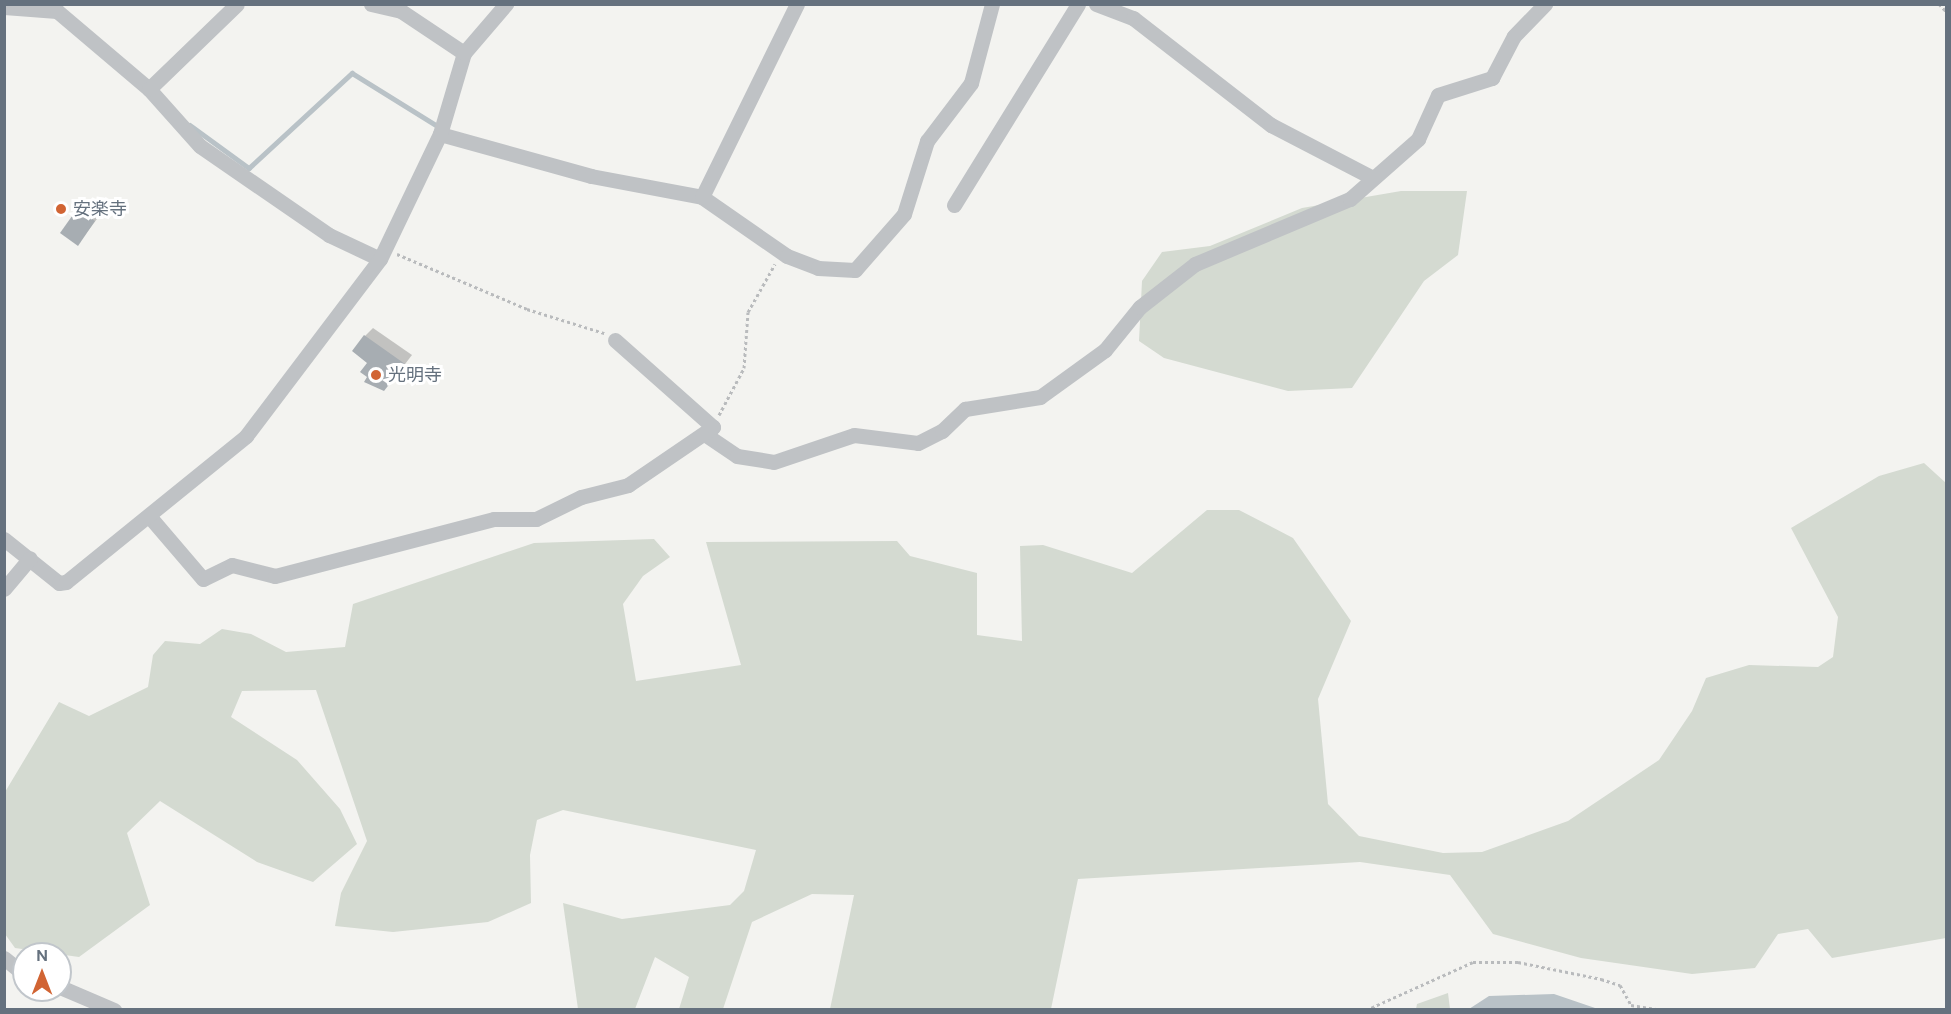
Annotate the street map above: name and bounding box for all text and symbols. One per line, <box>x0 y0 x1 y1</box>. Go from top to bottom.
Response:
place label: 安楽寺 <box>73 198 127 220</box>
marker: 安楽寺 <box>54 202 68 216</box>
place label: 光明寺 <box>388 364 442 386</box>
marker: 光明寺 <box>369 368 383 382</box>
north arrow <box>12 942 72 1002</box>
text: N <box>36 945 48 966</box>

